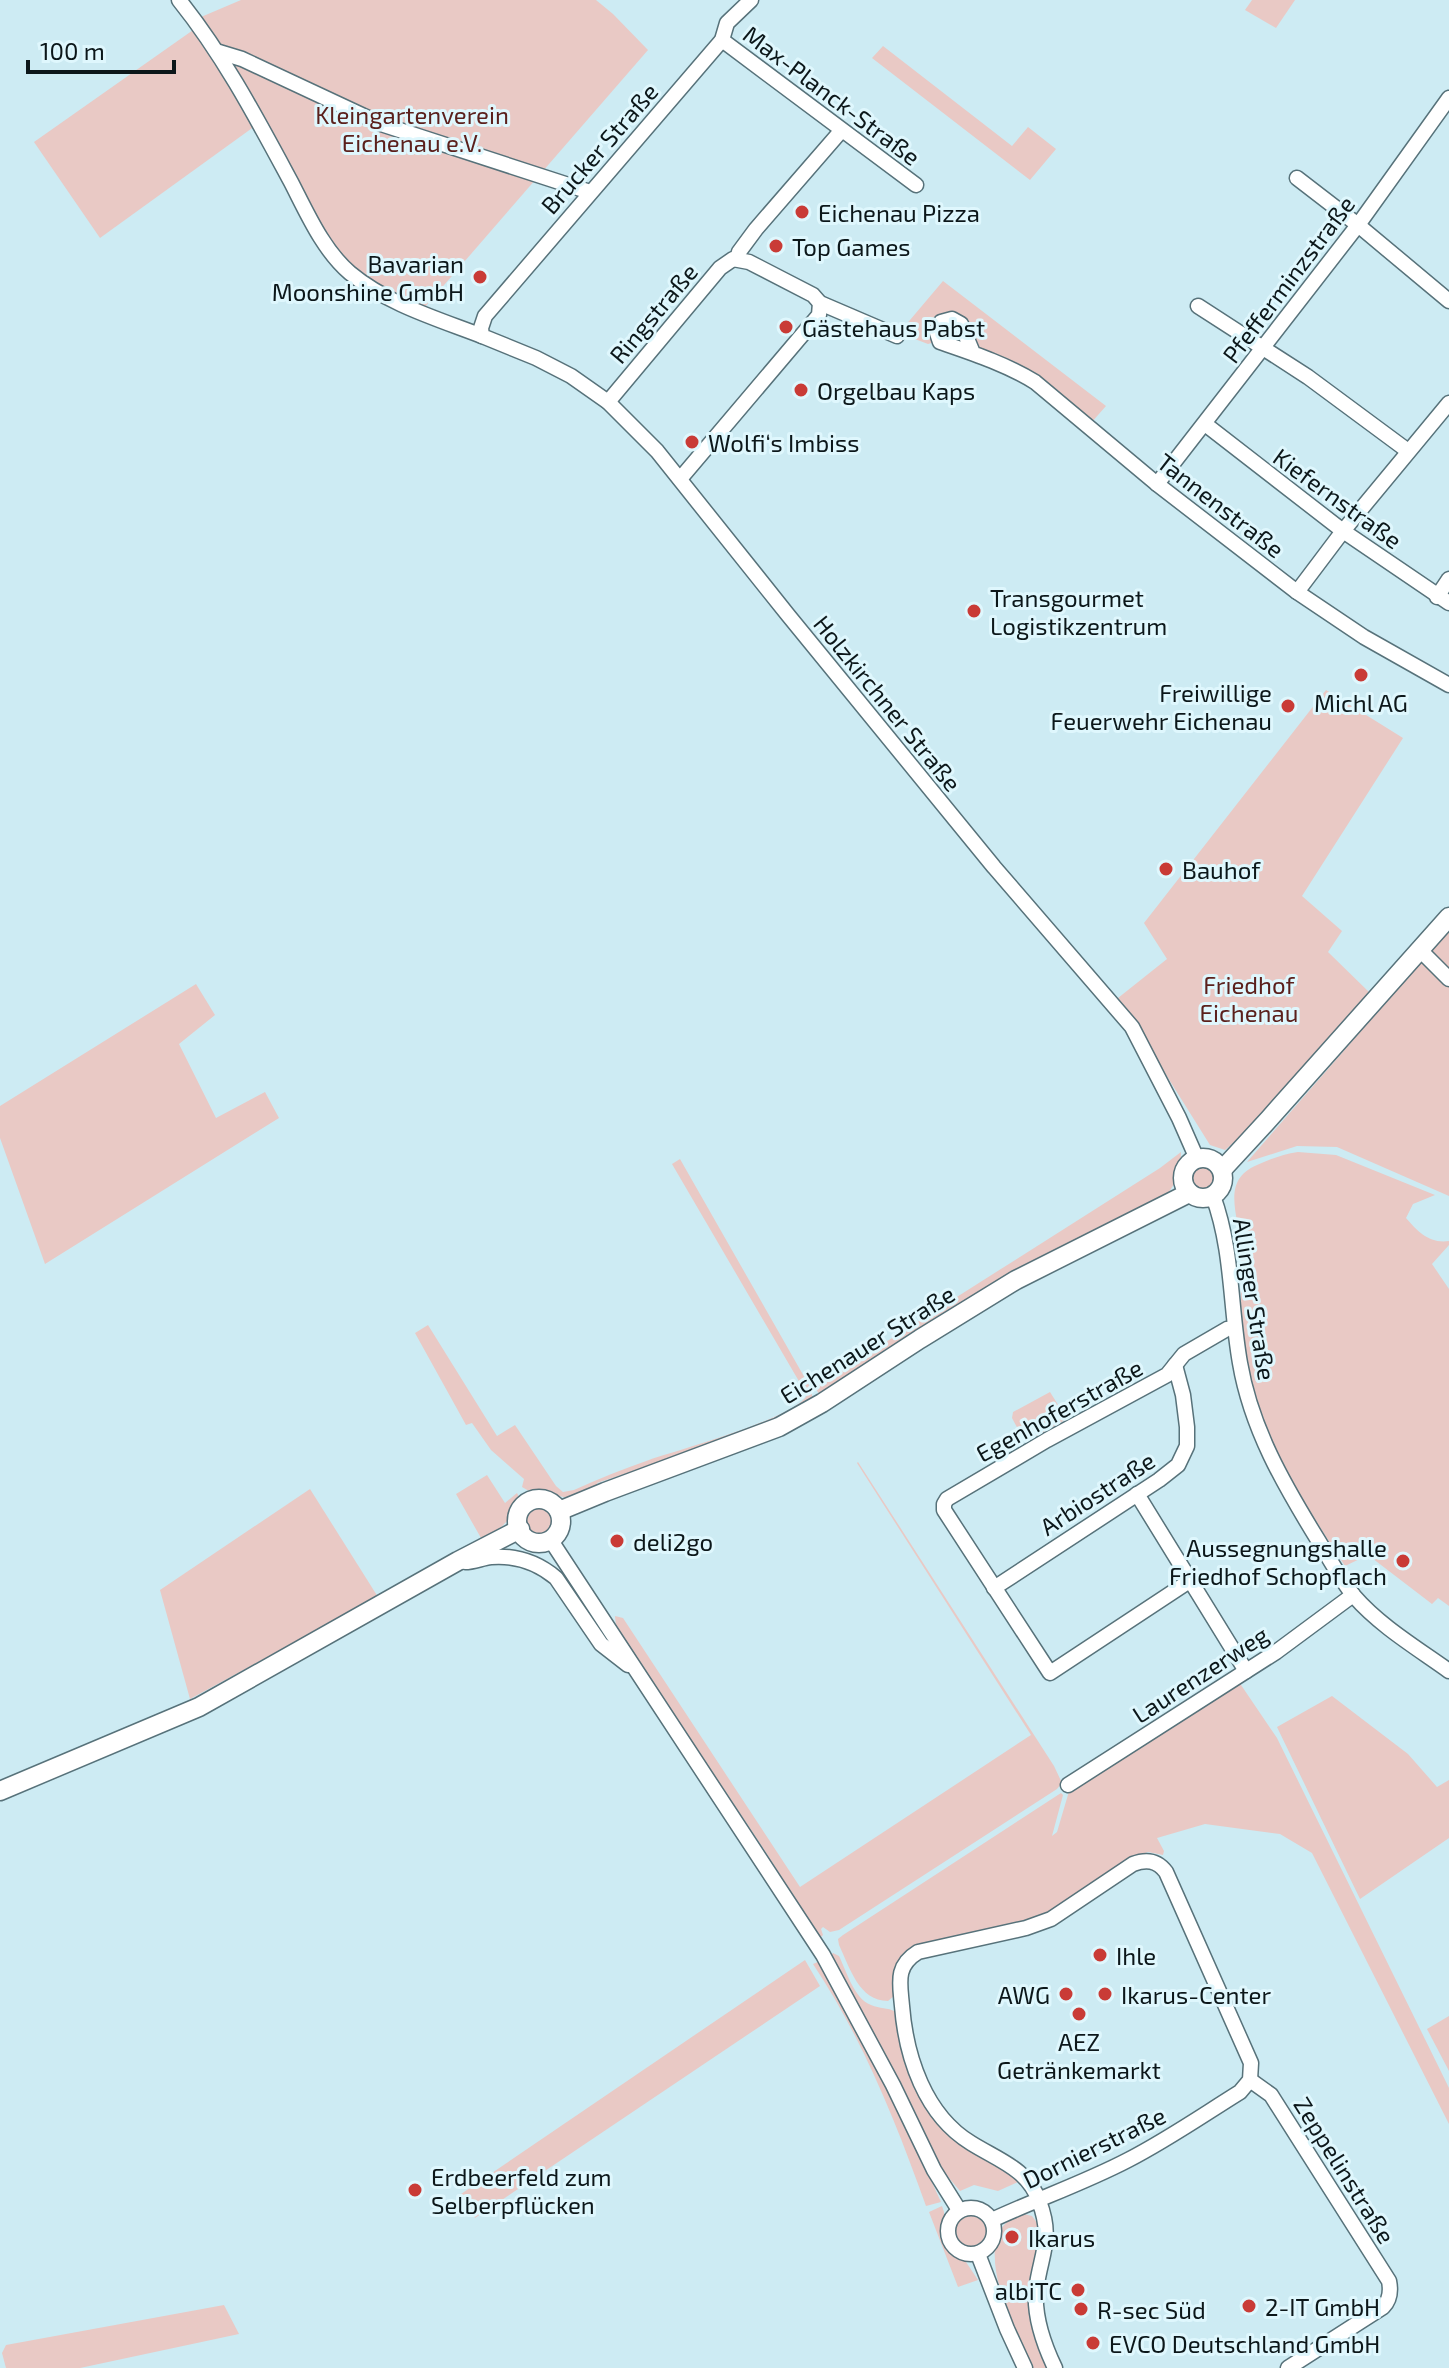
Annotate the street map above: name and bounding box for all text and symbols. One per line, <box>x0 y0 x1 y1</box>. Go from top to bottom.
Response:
street label: Max-Planck-Straße <box>738 19 926 171</box>
scale bar <box>28 24 174 74</box>
text: 100 m <box>40 36 105 65</box>
street label: Brucker Straße <box>534 77 664 219</box>
park label: Kleingartenverein Eichenau e.V. <box>315 100 509 157</box>
street label: Pfefferminzstraße <box>1216 190 1360 368</box>
place label: Eichenau Pizza <box>818 198 980 227</box>
marker: Eichenau Pizza <box>793 203 811 221</box>
place label: Top Games <box>792 232 911 261</box>
marker: Top Games <box>767 237 785 255</box>
place label: Bavarian Moonshine GmbH <box>272 249 464 306</box>
street label: Ringstraße <box>603 257 703 369</box>
marker: Bavarian Moonshine GmbH <box>471 268 489 286</box>
place label: Gästehaus Pabst <box>802 313 985 342</box>
marker: Gästehaus Pabst <box>777 318 795 336</box>
place label: Orgelbau Kaps <box>817 376 975 405</box>
marker: Orgelbau Kaps <box>792 381 810 399</box>
place label: Wolfi‘s Imbiss <box>708 428 859 457</box>
marker: Wolfi‘s Imbiss <box>683 433 701 451</box>
street label: Kiefernstraße <box>1268 442 1408 554</box>
street label: Tannenstraße <box>1152 447 1290 563</box>
place label: Transgourmet Logistikzentrum <box>990 583 1167 640</box>
marker: Transgourmet Logistikzentrum <box>965 602 983 620</box>
street label: Holzkirchner Straße <box>808 609 968 797</box>
marker: Michl AG <box>1352 666 1370 684</box>
place label: Freiwillige Feuerwehr Eichenau <box>1051 678 1272 735</box>
place label: Michl AG <box>1314 688 1408 717</box>
marker: Freiwillige Feuerwehr Eichenau <box>1279 697 1297 715</box>
place label: Bauhof <box>1182 855 1261 884</box>
marker: Bauhof <box>1157 860 1175 878</box>
park label: Friedhof Eichenau <box>1200 970 1298 1027</box>
street label: Allinger Straße <box>1228 1216 1282 1382</box>
street label: Eichenauer Straße <box>774 1279 960 1409</box>
street label: Egenhoferstraße <box>971 1352 1147 1468</box>
street label: Arbiostraße <box>1034 1445 1160 1541</box>
place label: deli2go <box>633 1527 713 1556</box>
marker: deli2go <box>608 1532 626 1550</box>
place label: Aussegnungshalle Friedhof Schopflach <box>1169 1533 1387 1590</box>
marker: Aussegnungshalle Friedhof Schopflach <box>1394 1552 1412 1570</box>
street label: Laurenzerweg <box>1127 1619 1273 1729</box>
place label: Ihle <box>1116 1941 1156 1970</box>
marker: Ihle <box>1091 1946 1109 1964</box>
place label: AWG <box>998 1980 1050 2009</box>
place label: Ikarus-Center <box>1121 1980 1271 2009</box>
marker: AWG <box>1057 1985 1075 2003</box>
marker: Ikarus-Center <box>1096 1985 1114 2003</box>
marker: AEZ Getränkemarkt <box>1070 2005 1088 2023</box>
place label: AEZ Getränkemarkt <box>997 2027 1161 2084</box>
street label: Zeppelinstraße <box>1288 2091 1402 2249</box>
street label: Dornierstraße <box>1018 2100 1170 2194</box>
place label: Erdbeerfeld zum Selberpflücken <box>431 2162 612 2219</box>
marker: Erdbeerfeld zum Selberpflücken <box>406 2181 424 2199</box>
place label: Ikarus <box>1028 2223 1095 2252</box>
marker: Ikarus <box>1003 2228 1021 2246</box>
place label: albiTC <box>995 2276 1062 2305</box>
marker: albiTC <box>1069 2281 1087 2299</box>
place label: 2-IT GmbH <box>1265 2292 1380 2321</box>
place label: R-sec Süd <box>1097 2295 1206 2324</box>
marker: 2-IT GmbH <box>1240 2297 1258 2315</box>
marker: R-sec Süd <box>1072 2300 1090 2318</box>
place label: EVCO Deutschland GmbH <box>1109 2329 1380 2358</box>
marker: EVCO Deutschland GmbH <box>1084 2334 1102 2352</box>

